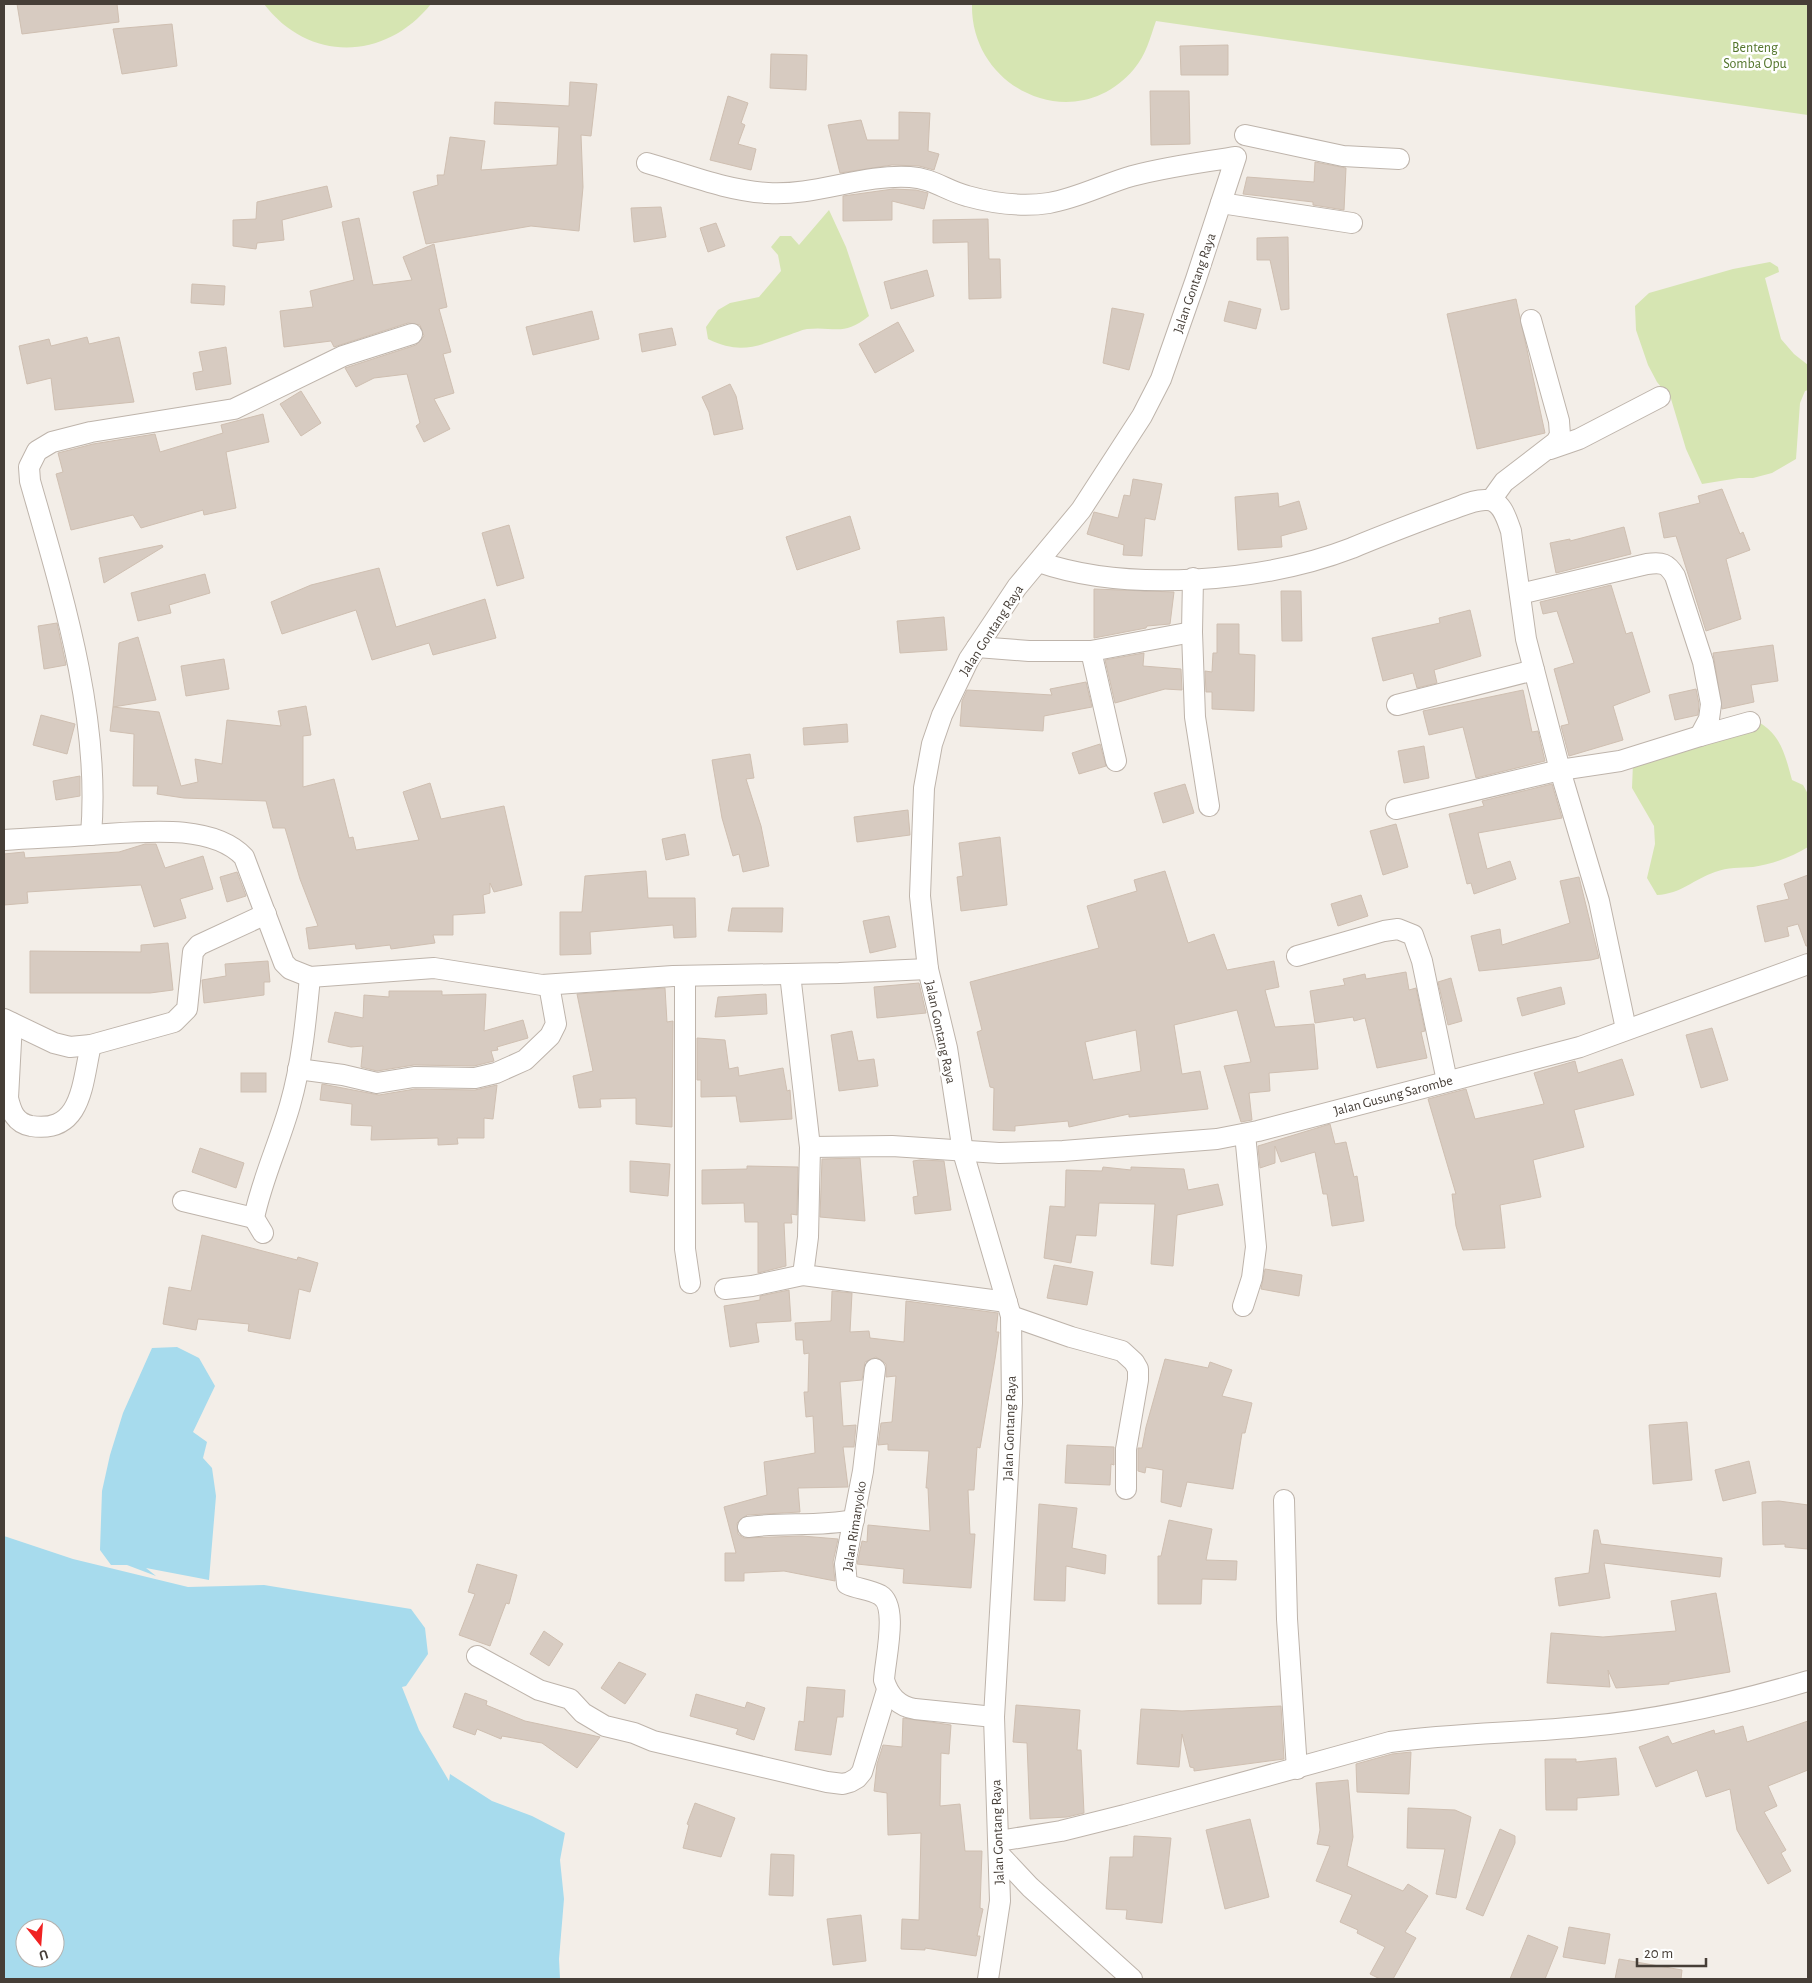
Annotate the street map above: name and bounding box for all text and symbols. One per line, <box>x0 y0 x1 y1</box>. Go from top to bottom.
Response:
park label: Benteng Somba Opu <box>1723 41 1787 71</box>
street label: Jalan Gontang Raya <box>1171 231 1219 335</box>
street label: Jalan Gontang Raya <box>957 582 1027 678</box>
street label: Jalan Gontang Raya <box>922 979 958 1086</box>
street label: Jalan Gusung Sarombe <box>1332 1073 1454 1119</box>
street label: Jalan Gontang Raya <box>1001 1375 1019 1481</box>
street label: Jalan Rimanyoko <box>841 1480 869 1572</box>
street label: Jalan Gontang Raya <box>989 1779 1007 1885</box>
north arrow <box>15 1918 65 1968</box>
scale bar <box>1637 1936 1706 1968</box>
text: U <box>37 1946 50 1962</box>
text: 20 m <box>1644 1946 1673 1961</box>

